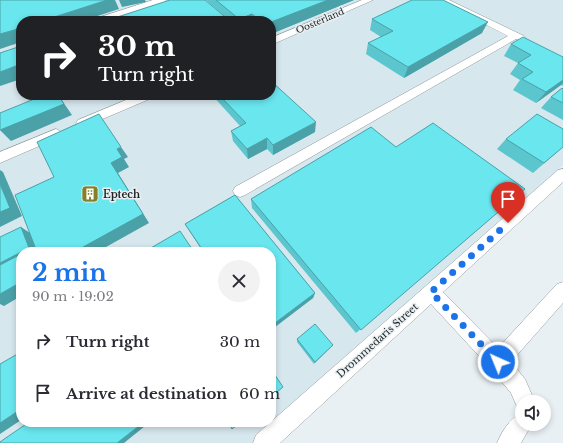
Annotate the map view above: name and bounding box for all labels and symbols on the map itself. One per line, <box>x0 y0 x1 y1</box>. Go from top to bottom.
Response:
street label: Oosterland <box>294 5 346 36</box>
pin <box>491 182 525 223</box>
building icon: Eptech <box>80 184 100 204</box>
place label: Eptech <box>103 188 141 201</box>
street label: Drommedaris Street <box>334 300 421 380</box>
position arrow <box>477 341 519 383</box>

